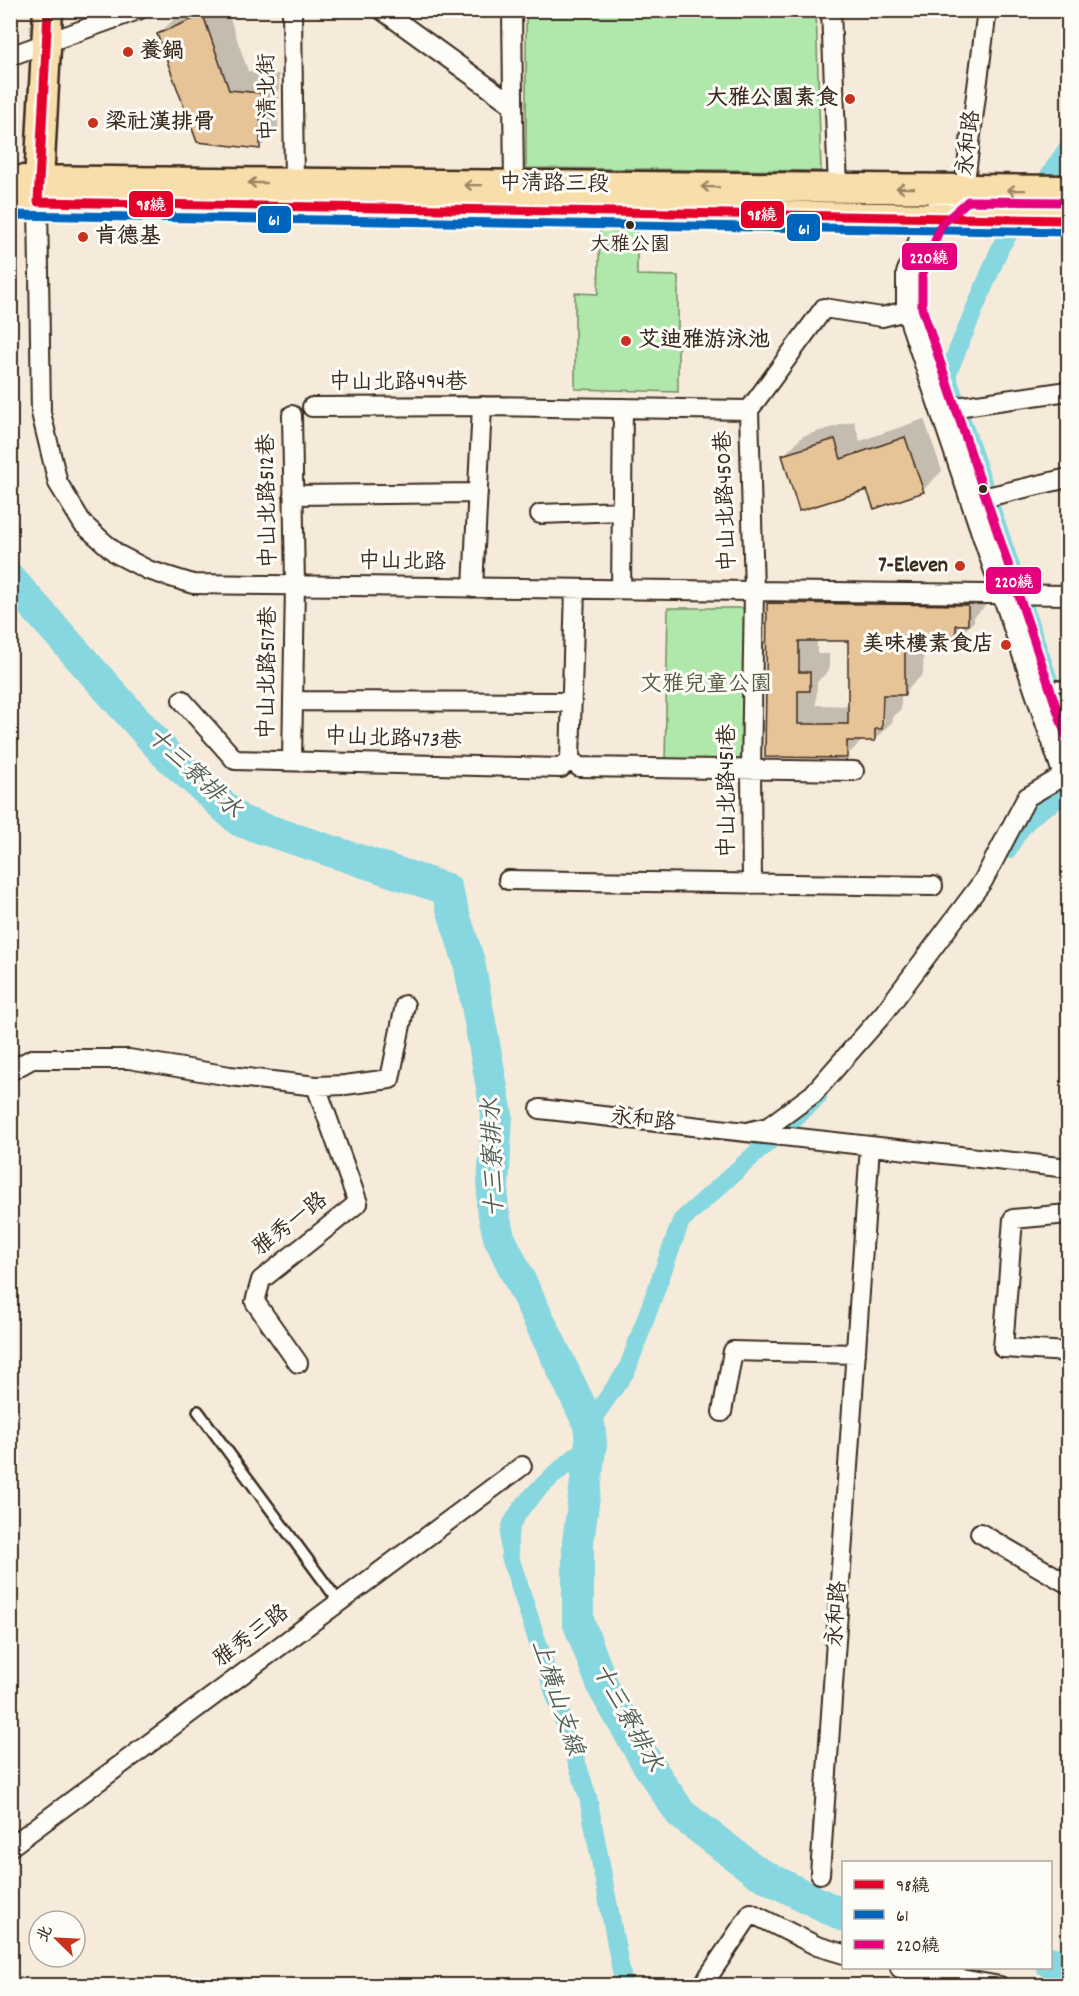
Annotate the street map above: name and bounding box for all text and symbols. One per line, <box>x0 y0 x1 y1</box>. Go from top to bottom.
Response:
place label: 養鍋 <box>140 37 184 68</box>
marker: 養鍋 <box>121 45 135 59</box>
street label: 中清北街 <box>253 53 285 141</box>
place label: 大雅公園素食 <box>706 84 838 115</box>
marker: 大雅公園素食 <box>843 92 857 106</box>
place label: 梁社漢排骨 <box>105 108 215 139</box>
street label: 永和路 <box>951 108 989 178</box>
marker: 梁社漢排骨 <box>86 116 100 130</box>
street label: 中清路三段 <box>499 169 609 201</box>
one-way arrow <box>248 177 268 189</box>
one-way arrow <box>464 179 484 191</box>
one-way arrow <box>701 181 721 193</box>
one-way arrow <box>896 183 916 194</box>
one-way arrow <box>1007 184 1027 196</box>
line badge: 98繞 <box>128 190 174 218</box>
text: 98繞 <box>136 195 166 218</box>
line badge: 98繞 <box>740 200 785 229</box>
line badge: 61 <box>257 205 292 234</box>
text: 98繞 <box>747 205 777 228</box>
text: 61 <box>268 210 280 233</box>
line badge: 61 <box>786 213 821 242</box>
marker: 大雅公園 <box>624 219 636 231</box>
text: 61 <box>798 219 810 242</box>
place label: 肯德基 <box>95 222 161 253</box>
marker: 肯德基 <box>76 230 90 244</box>
place label: 大雅公園 <box>590 232 670 260</box>
line badge: 220繞 <box>901 242 958 271</box>
text: 220繞 <box>910 248 948 271</box>
place label: 艾迪雅游泳池 <box>638 326 770 357</box>
marker: 艾迪雅游泳池 <box>619 334 633 348</box>
street label: 中山北路494巷 <box>329 368 467 399</box>
street label: 中山北路450巷 <box>709 430 745 572</box>
street label: 中山北路512巷 <box>252 433 286 569</box>
unlabelled marker <box>977 483 989 495</box>
street label: 中山北路 <box>358 547 446 579</box>
place label: 7-Eleven <box>878 551 948 582</box>
marker: 7-Eleven <box>953 559 967 573</box>
line badge: 220繞 <box>985 566 1042 595</box>
text: 220繞 <box>995 572 1033 595</box>
street label: 中山北路517巷 <box>252 606 286 740</box>
place label: 美味樓素食店 <box>862 630 994 661</box>
marker: 美味樓素食店 <box>999 638 1013 652</box>
park label: 文雅兒童公園 <box>640 670 772 701</box>
water label: 十三寮排水 <box>138 721 249 828</box>
street label: 中山北路473巷 <box>324 722 462 758</box>
street label: 中山北路451巷 <box>713 724 744 858</box>
water label: 十三寮排水 <box>476 1096 514 1219</box>
street label: 永和路 <box>609 1102 677 1140</box>
street label: 雅秀一路 <box>247 1186 335 1264</box>
street label: 永和路 <box>820 1580 856 1648</box>
street label: 雅秀三路 <box>208 1598 296 1676</box>
water label: 上橫山支線 <box>521 1636 591 1762</box>
water label: 十三寮排水 <box>582 1657 670 1780</box>
legend <box>842 1861 1052 1969</box>
text: 98繞 <box>896 1875 929 1900</box>
text: 61 <box>896 1905 909 1930</box>
north arrow <box>27 1909 87 1969</box>
text: 北 <box>32 1922 59 1946</box>
text: 220繞 <box>896 1935 940 1960</box>

